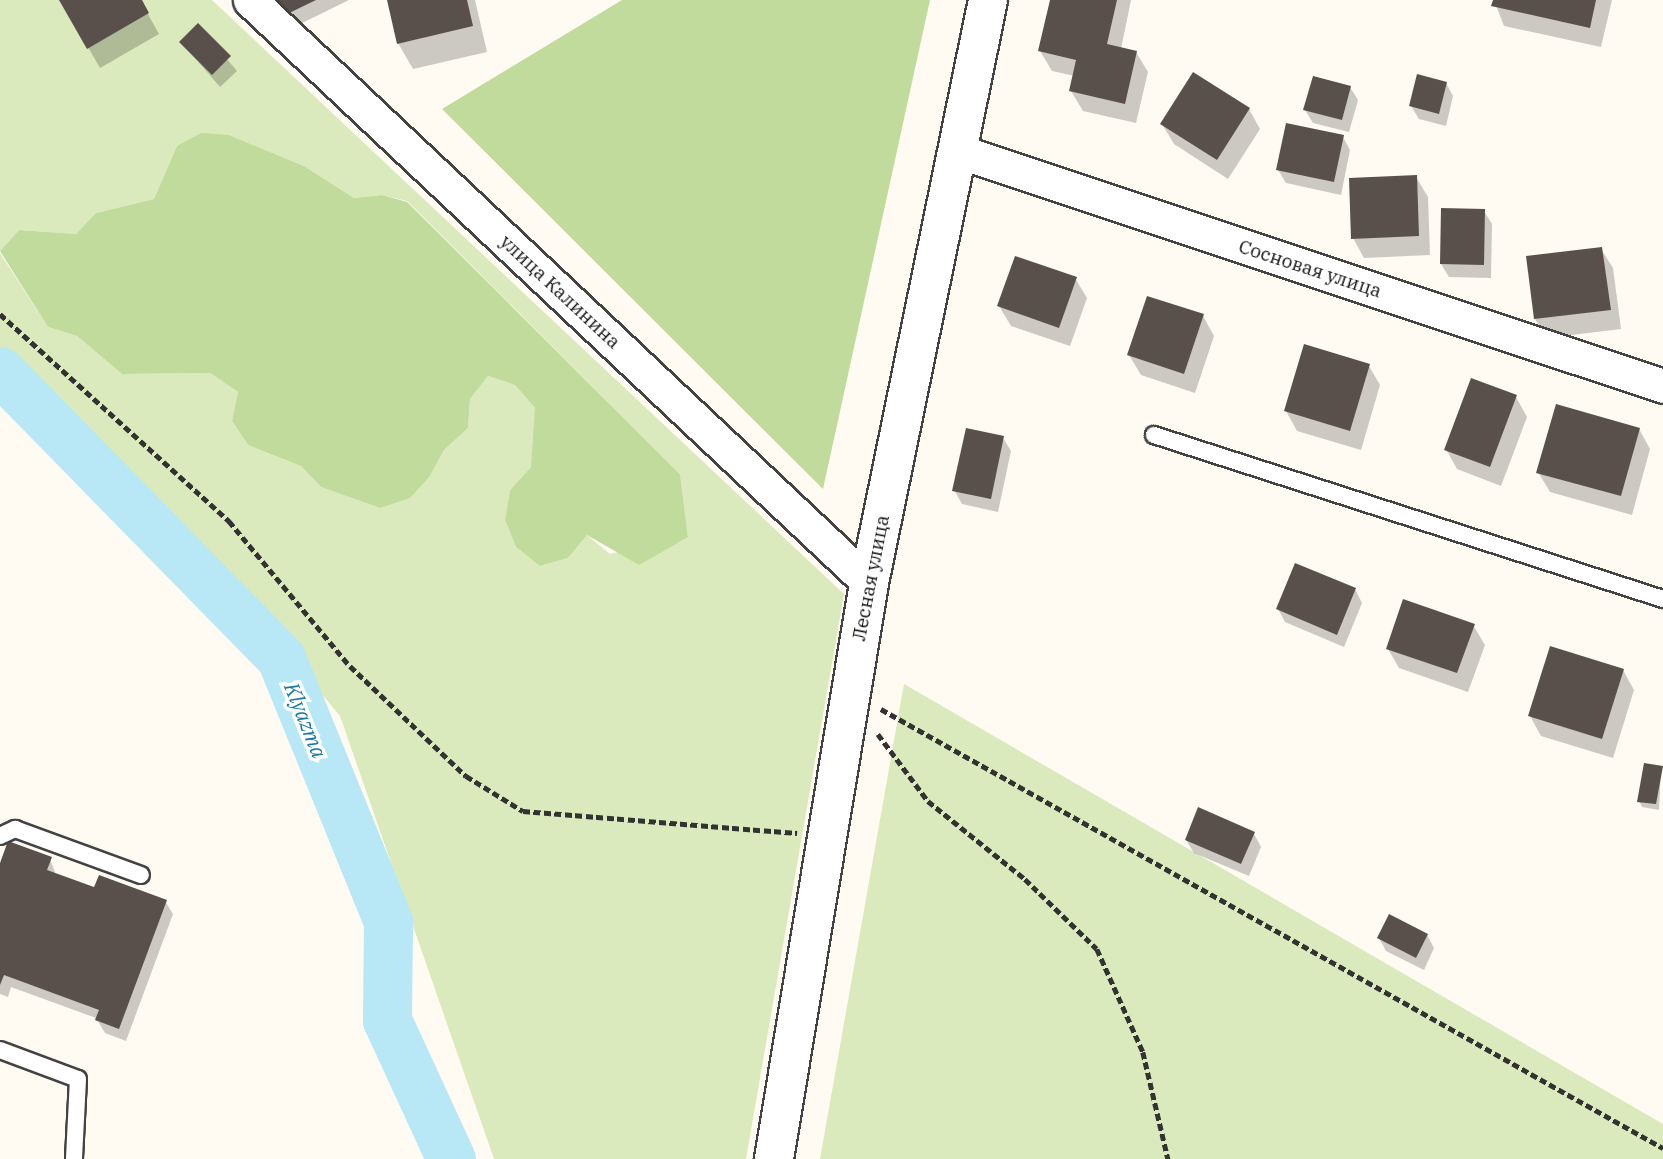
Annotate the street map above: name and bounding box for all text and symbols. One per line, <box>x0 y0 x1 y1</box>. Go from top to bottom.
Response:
street label: улица Калинина <box>495 230 625 354</box>
street label: Сосновая улица <box>1236 235 1384 303</box>
street label: Лесная улица <box>848 513 894 643</box>
water label: Klyazma <box>279 679 333 761</box>

